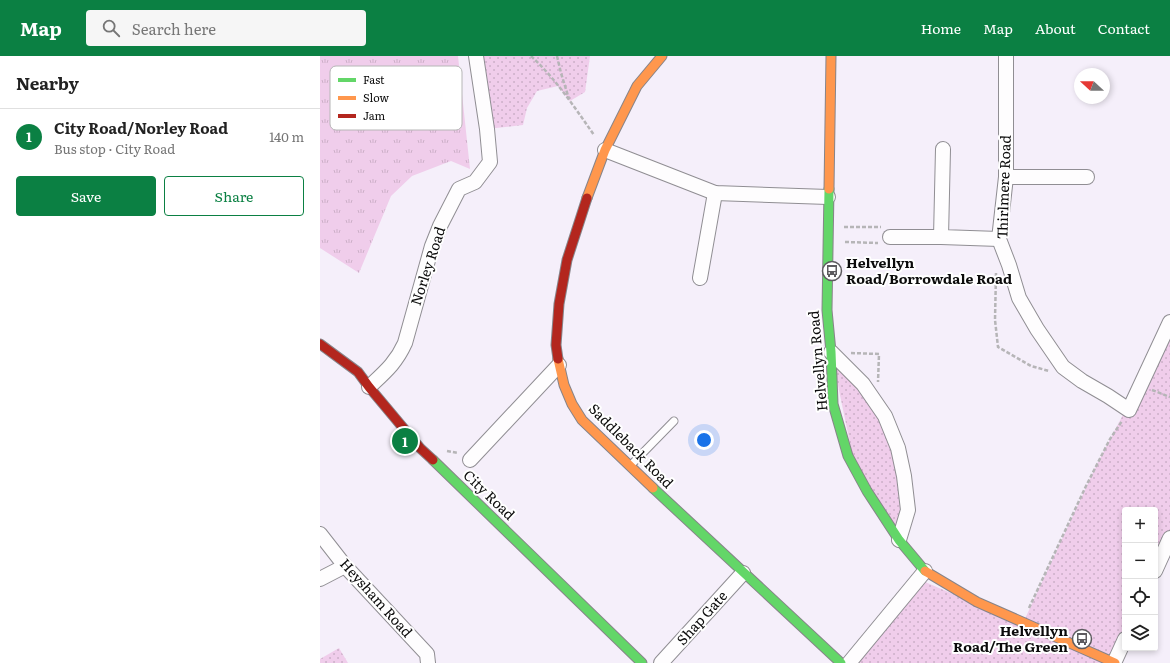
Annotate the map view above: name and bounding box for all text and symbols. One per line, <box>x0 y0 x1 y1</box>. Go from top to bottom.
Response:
search box <box>86 10 366 46</box>
text: Map <box>20 14 62 42</box>
icon: search <box>100 17 122 39</box>
text: Search here <box>132 17 216 40</box>
text: Home <box>921 18 961 38</box>
text: Map <box>983 18 1013 38</box>
text: About <box>1035 18 1076 38</box>
text: Contact <box>1098 18 1150 38</box>
legend <box>330 66 462 130</box>
north arrow <box>1074 68 1110 104</box>
text: Nearby <box>16 70 79 95</box>
text: Fast <box>363 71 385 87</box>
text: Slow <box>363 89 389 105</box>
text: Jam <box>363 107 386 123</box>
text: City Road/Norley Road <box>54 116 228 139</box>
text: 1 <box>26 127 32 146</box>
text: 140 m <box>269 127 304 146</box>
street label: Thirlmere Road <box>991 134 1015 239</box>
text: Bus stop · City Road <box>54 139 175 158</box>
button: Save <box>16 176 156 216</box>
button: Share <box>164 176 304 216</box>
street label: Norley Road <box>405 223 449 308</box>
place label: Helvellyn Road/Borrowdale Road <box>846 252 1012 288</box>
bus stop icon: Helvellyn Road/Borrowdale Road <box>821 260 843 282</box>
street label: Helvellyn Road <box>803 310 831 412</box>
street label: Saddleback Road <box>585 399 679 492</box>
pin: 1 <box>392 426 418 456</box>
your location <box>694 430 714 450</box>
street label: City Road <box>460 465 520 524</box>
map controls <box>1122 507 1158 651</box>
button: + <box>1122 507 1158 543</box>
button: − <box>1122 543 1158 579</box>
street label: Heysham Road <box>336 554 418 641</box>
button: locate <box>1122 579 1158 615</box>
street label: Shap Gate <box>671 586 731 649</box>
button: layers <box>1122 615 1158 651</box>
place label: Helvellyn Road/The Green <box>953 620 1068 656</box>
bus stop icon: Helvellyn Road/The Green <box>1071 628 1093 650</box>

